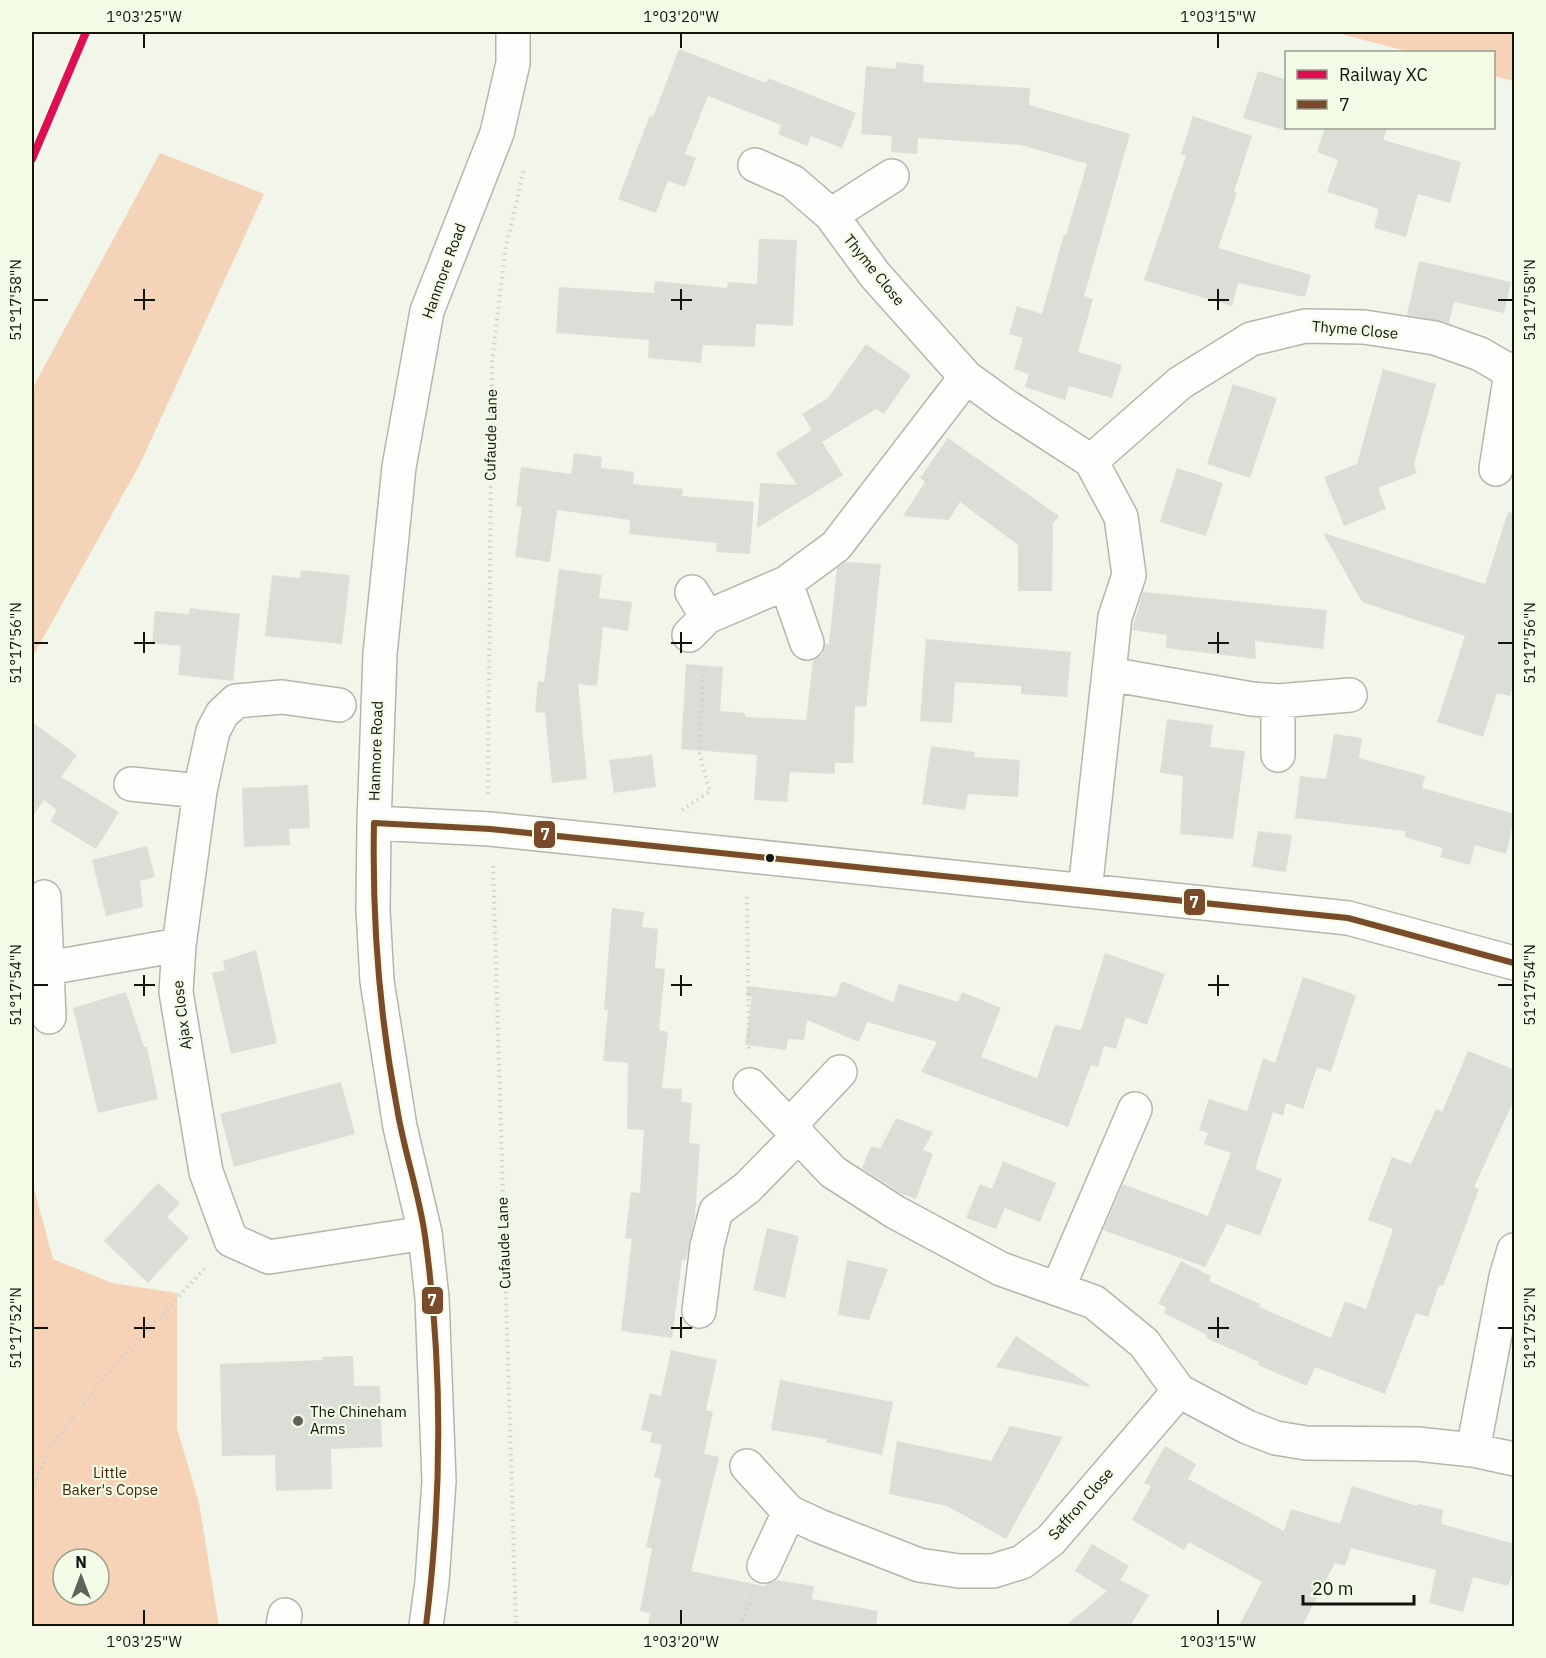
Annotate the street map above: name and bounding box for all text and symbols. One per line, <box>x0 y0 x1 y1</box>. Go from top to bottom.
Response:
text: 1°03'25"W <box>106 7 182 26</box>
text: 1°03'20"W <box>643 7 719 26</box>
text: 1°03'15"W <box>1180 7 1256 26</box>
legend <box>1285 51 1495 129</box>
text: Railway XC <box>1339 63 1428 86</box>
text: 7 <box>1339 93 1350 116</box>
street label: Hanmore Road <box>417 220 470 321</box>
street label: Thyme Close <box>840 230 909 309</box>
text: 51°17'58"N <box>6 259 25 341</box>
text: 51°17'58"N <box>1520 259 1539 341</box>
street label: Thyme Close <box>1311 316 1399 343</box>
street label: Cufaude Lane <box>480 389 501 481</box>
text: 51°17'56"N <box>6 602 25 684</box>
text: 51°17'56"N <box>1520 602 1539 684</box>
street label: Hanmore Road <box>364 701 387 801</box>
line badge: 7 <box>533 820 556 849</box>
text: 7 <box>540 824 550 844</box>
unlabelled marker <box>764 852 776 864</box>
line badge: 7 <box>1183 888 1206 916</box>
text: 7 <box>1189 892 1199 912</box>
text: 51°17'54"N <box>6 944 25 1026</box>
text: 51°17'54"N <box>1520 944 1539 1026</box>
street label: Ajax Close <box>168 979 195 1051</box>
street label: Cufaude Lane <box>492 1197 515 1289</box>
line badge: 7 <box>421 1286 444 1315</box>
text: 51°17'52"N <box>6 1287 25 1369</box>
text: 51°17'52"N <box>1520 1287 1539 1369</box>
text: 7 <box>427 1290 437 1310</box>
place label: The Chineham Arms <box>310 1402 407 1438</box>
marker: The Chineham Arms <box>291 1414 305 1428</box>
park label: Little Baker's Copse <box>62 1463 158 1499</box>
street label: Saffron Close <box>1044 1464 1117 1544</box>
north arrow <box>51 1547 111 1607</box>
text: N <box>75 1552 87 1572</box>
scale bar <box>1303 1568 1414 1606</box>
text: 20 m <box>1312 1577 1354 1600</box>
text: 1°03'25"W <box>106 1632 182 1651</box>
text: 1°03'20"W <box>643 1632 719 1651</box>
text: 1°03'15"W <box>1180 1632 1256 1651</box>

